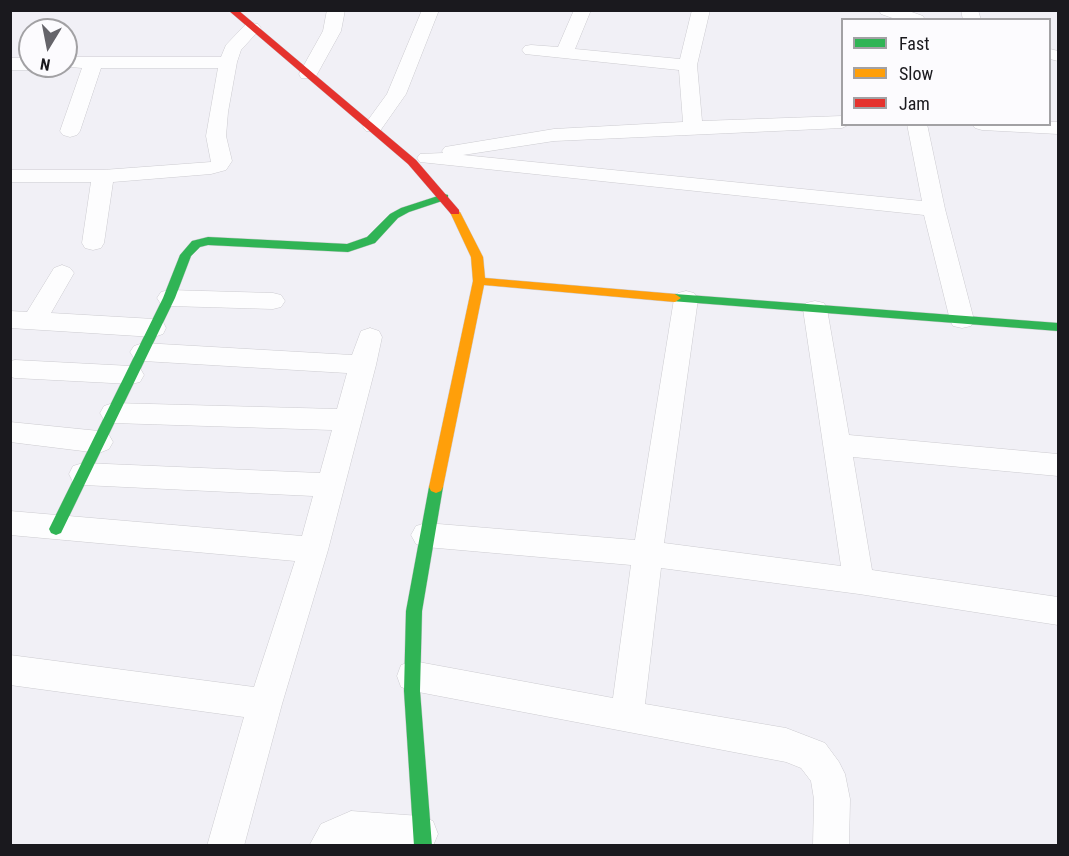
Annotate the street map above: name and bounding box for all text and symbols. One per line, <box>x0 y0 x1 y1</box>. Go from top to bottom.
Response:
north arrow <box>18 18 78 78</box>
legend <box>841 18 1051 126</box>
text: Fast <box>899 33 930 54</box>
text: N <box>39 54 52 74</box>
text: Slow <box>899 63 933 84</box>
text: Jam <box>899 93 930 114</box>

